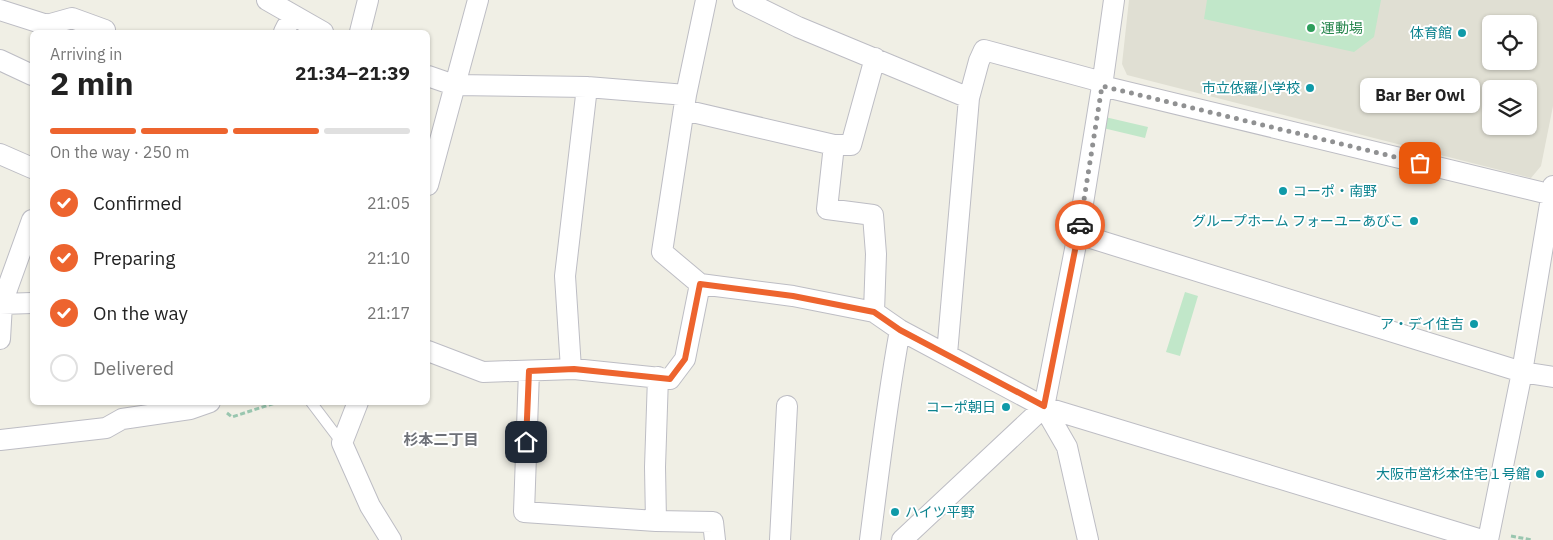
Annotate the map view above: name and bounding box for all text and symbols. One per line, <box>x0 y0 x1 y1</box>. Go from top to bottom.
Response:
map controls <box>1482 15 1537 135</box>
button: locate <box>1482 15 1537 70</box>
place label: 運動場 <box>1321 19 1363 37</box>
marker: 運動場 <box>1305 22 1317 34</box>
place label: 体育館 <box>1410 24 1452 42</box>
marker: 体育館 <box>1456 27 1468 39</box>
text: Arriving in <box>50 44 122 64</box>
text: 21:34–21:39 <box>295 61 410 85</box>
text: 2 min <box>50 62 134 104</box>
callout: Bar Ber Owl <box>1360 78 1480 113</box>
place label: 市立依羅小学校 <box>1202 79 1300 97</box>
button: layers <box>1482 80 1537 135</box>
marker: 市立依羅小学校 <box>1304 82 1316 94</box>
text: Bar Ber Owl <box>1375 85 1465 105</box>
text: On the way · 250 m <box>50 142 189 162</box>
pin <box>1399 142 1441 184</box>
icon: bag <box>1406 149 1434 177</box>
place label: コーポ・南野 <box>1293 182 1377 200</box>
marker: コーポ・南野 <box>1277 185 1289 197</box>
icon: check <box>50 189 78 217</box>
text: Confirmed <box>93 191 182 215</box>
text: 21:05 <box>367 193 410 213</box>
courier <box>1055 200 1105 250</box>
icon: car <box>1066 211 1094 239</box>
place label: グループホーム フォーユーあびこ <box>1192 212 1404 230</box>
marker: グループホーム フォーユーあびこ <box>1408 215 1420 227</box>
icon: check <box>50 244 78 272</box>
text: Preparing <box>93 246 175 270</box>
text: 21:10 <box>367 248 410 268</box>
icon: check <box>50 299 78 327</box>
text: On the way <box>93 301 188 325</box>
text: 21:17 <box>367 303 410 323</box>
place label: ア・デイ住吉 <box>1380 315 1464 333</box>
marker: ア・デイ住吉 <box>1468 318 1480 330</box>
text: Delivered <box>93 356 174 380</box>
place label: コーポ朝日 <box>926 398 996 416</box>
marker: コーポ朝日 <box>1000 401 1012 413</box>
pin <box>505 421 547 463</box>
icon: home <box>512 428 540 456</box>
district label: 杉本二丁目 <box>403 430 479 449</box>
place label: 大阪市営杉本住宅１号館 <box>1376 465 1530 483</box>
marker: 大阪市営杉本住宅１号館 <box>1534 468 1546 480</box>
place label: ハイツ平野 <box>905 503 975 521</box>
marker: ハイツ平野 <box>889 506 901 518</box>

